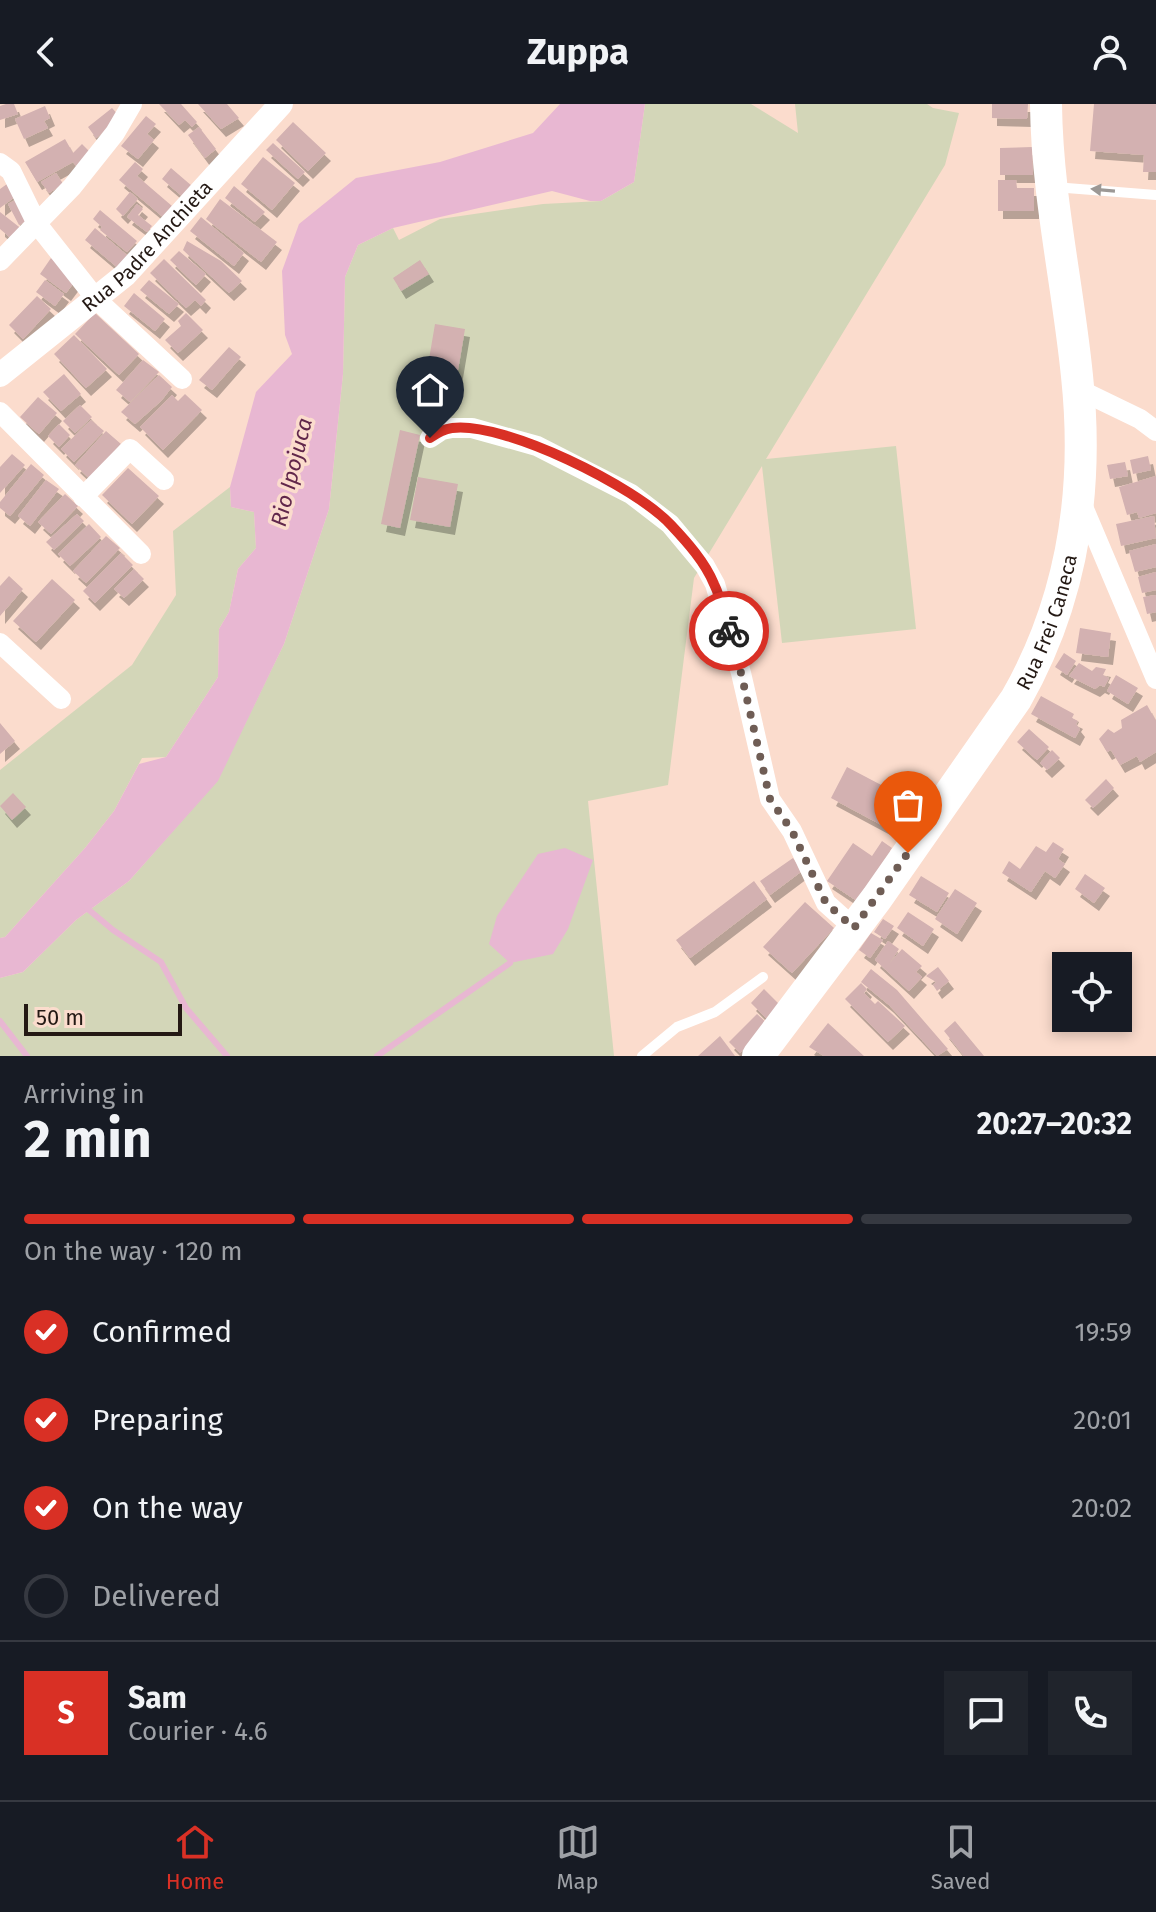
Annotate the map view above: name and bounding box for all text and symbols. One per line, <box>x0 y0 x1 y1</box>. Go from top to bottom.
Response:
icon: back <box>24 30 68 74</box>
text: Zuppa <box>527 30 629 74</box>
icon: person <box>1088 30 1132 74</box>
street label: Rua Padre Anchieta <box>77 175 217 317</box>
one-way arrow <box>1090 183 1115 196</box>
pin <box>396 356 464 438</box>
icon: home <box>408 368 452 412</box>
water label: Rio Ipojuca <box>265 415 318 529</box>
street label: Rua Frei Caneca <box>1011 552 1082 694</box>
courier <box>689 591 769 671</box>
icon: bike <box>707 609 751 653</box>
pin <box>874 771 942 853</box>
icon: bag <box>886 783 930 827</box>
map controls <box>1052 952 1132 1032</box>
button: locate <box>1052 952 1132 1032</box>
scale bar <box>24 1000 182 1036</box>
text: 50 m <box>36 1004 84 1031</box>
text: Arriving in <box>24 1079 145 1110</box>
text: 20:27–20:32 <box>977 1106 1132 1142</box>
text: 2 min <box>24 1108 152 1171</box>
text: On the way · 120 m <box>24 1236 243 1267</box>
icon: check <box>24 1310 68 1354</box>
text: Confirmed <box>92 1314 232 1350</box>
text: 19:59 <box>1074 1317 1132 1348</box>
icon: check <box>24 1398 68 1442</box>
text: Preparing <box>92 1402 223 1438</box>
text: 20:01 <box>1073 1405 1132 1436</box>
icon: check <box>24 1486 68 1530</box>
text: On the way <box>92 1490 243 1526</box>
text: 20:02 <box>1071 1493 1132 1524</box>
text: Delivered <box>92 1578 221 1614</box>
button: chat <box>944 1671 1028 1755</box>
button: phone <box>1048 1671 1132 1755</box>
text: Sam <box>128 1680 187 1716</box>
text: S <box>57 1695 75 1731</box>
text: Courier · 4.6 <box>128 1716 268 1747</box>
tab: Home <box>166 1820 224 1895</box>
tab: Map <box>556 1820 600 1895</box>
tab: Saved <box>931 1820 990 1895</box>

